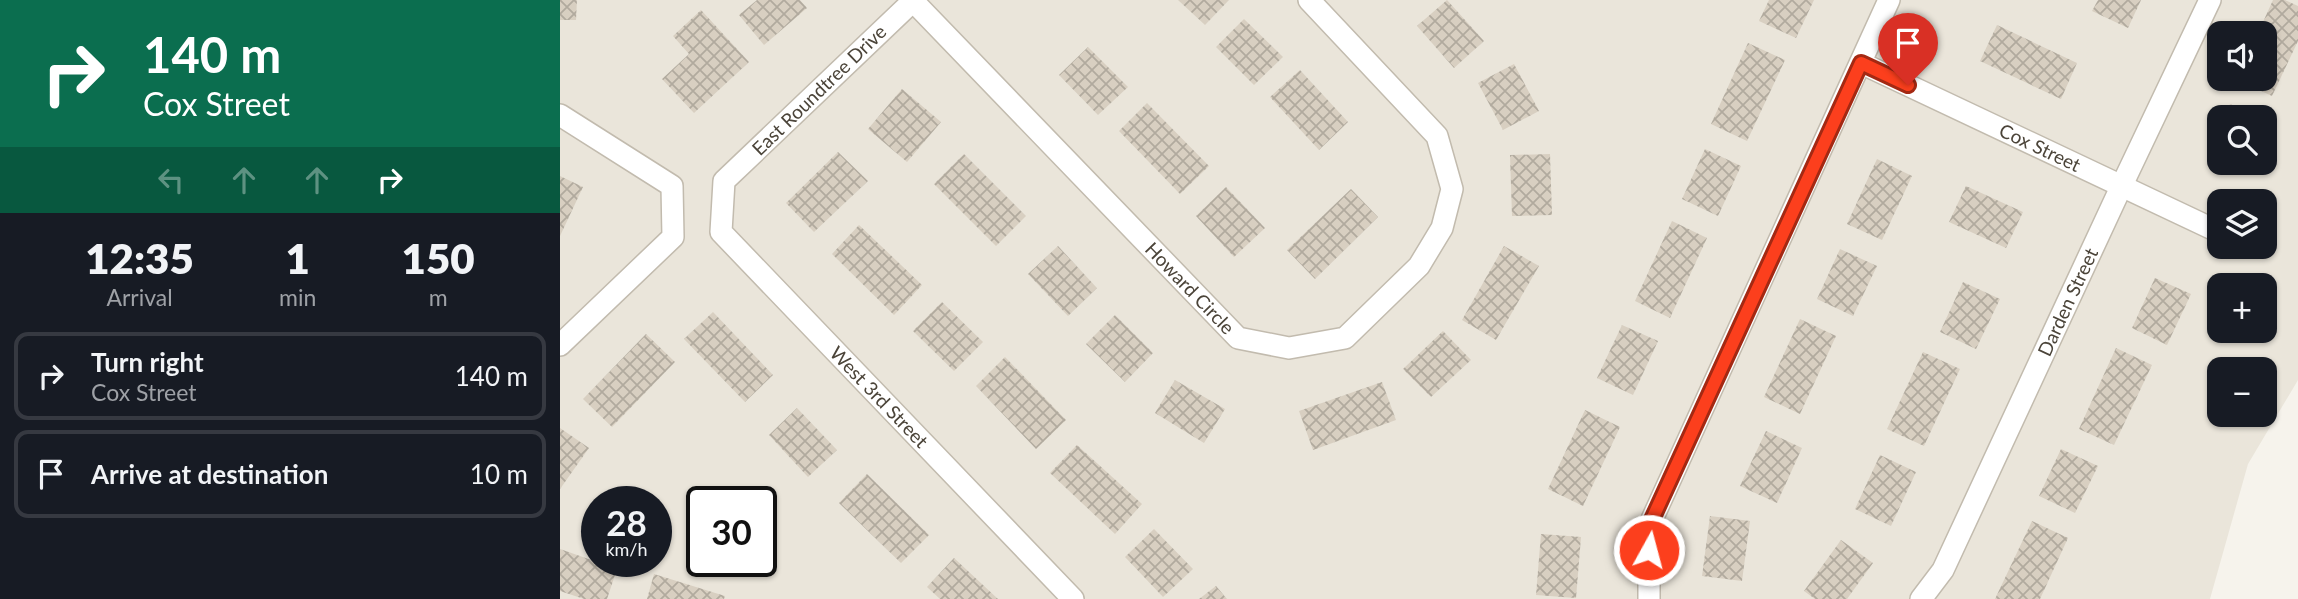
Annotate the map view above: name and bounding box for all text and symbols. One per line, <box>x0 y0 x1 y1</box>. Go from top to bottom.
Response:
pin <box>1878 13 1938 85</box>
street label: East Roundtree Drive <box>747 20 891 160</box>
map controls <box>2207 21 2277 427</box>
button: sound <box>2207 21 2277 91</box>
icon: arrive <box>1889 24 1927 62</box>
text: 140 m <box>143 25 281 83</box>
icon: right <box>28 28 119 119</box>
text: Cox Street <box>143 84 290 123</box>
button: search <box>2207 105 2277 175</box>
street label: Cox Street <box>1996 118 2085 176</box>
icon: left <box>152 161 190 199</box>
icon: ahead <box>225 161 263 199</box>
icon: ahead <box>298 161 336 199</box>
icon: right <box>371 161 409 199</box>
button: layers <box>2207 189 2277 259</box>
text: 12:35 <box>85 233 194 283</box>
text: 1 <box>286 233 310 283</box>
text: 150 <box>402 233 475 283</box>
street label: Howard Circle <box>1141 237 1240 339</box>
street label: Darden Street <box>2032 244 2102 359</box>
button: + <box>2207 273 2277 343</box>
text: Arrival <box>106 283 173 311</box>
text: min <box>279 283 316 311</box>
text: m <box>429 283 448 311</box>
street label: West 3rd Street <box>826 341 934 452</box>
text: Turn right <box>91 346 204 378</box>
icon: right <box>32 357 70 395</box>
button: − <box>2207 357 2277 427</box>
text: 140 m <box>455 360 528 392</box>
text: Cox Street <box>91 378 197 406</box>
icon: arrive <box>32 455 70 493</box>
text: Arrive at destination <box>91 458 328 490</box>
text: 10 m <box>470 458 528 490</box>
speed limit sign: 30 <box>686 486 777 577</box>
text: 28 <box>606 501 647 543</box>
position arrow <box>1612 513 1686 587</box>
text: km/h <box>605 538 648 560</box>

